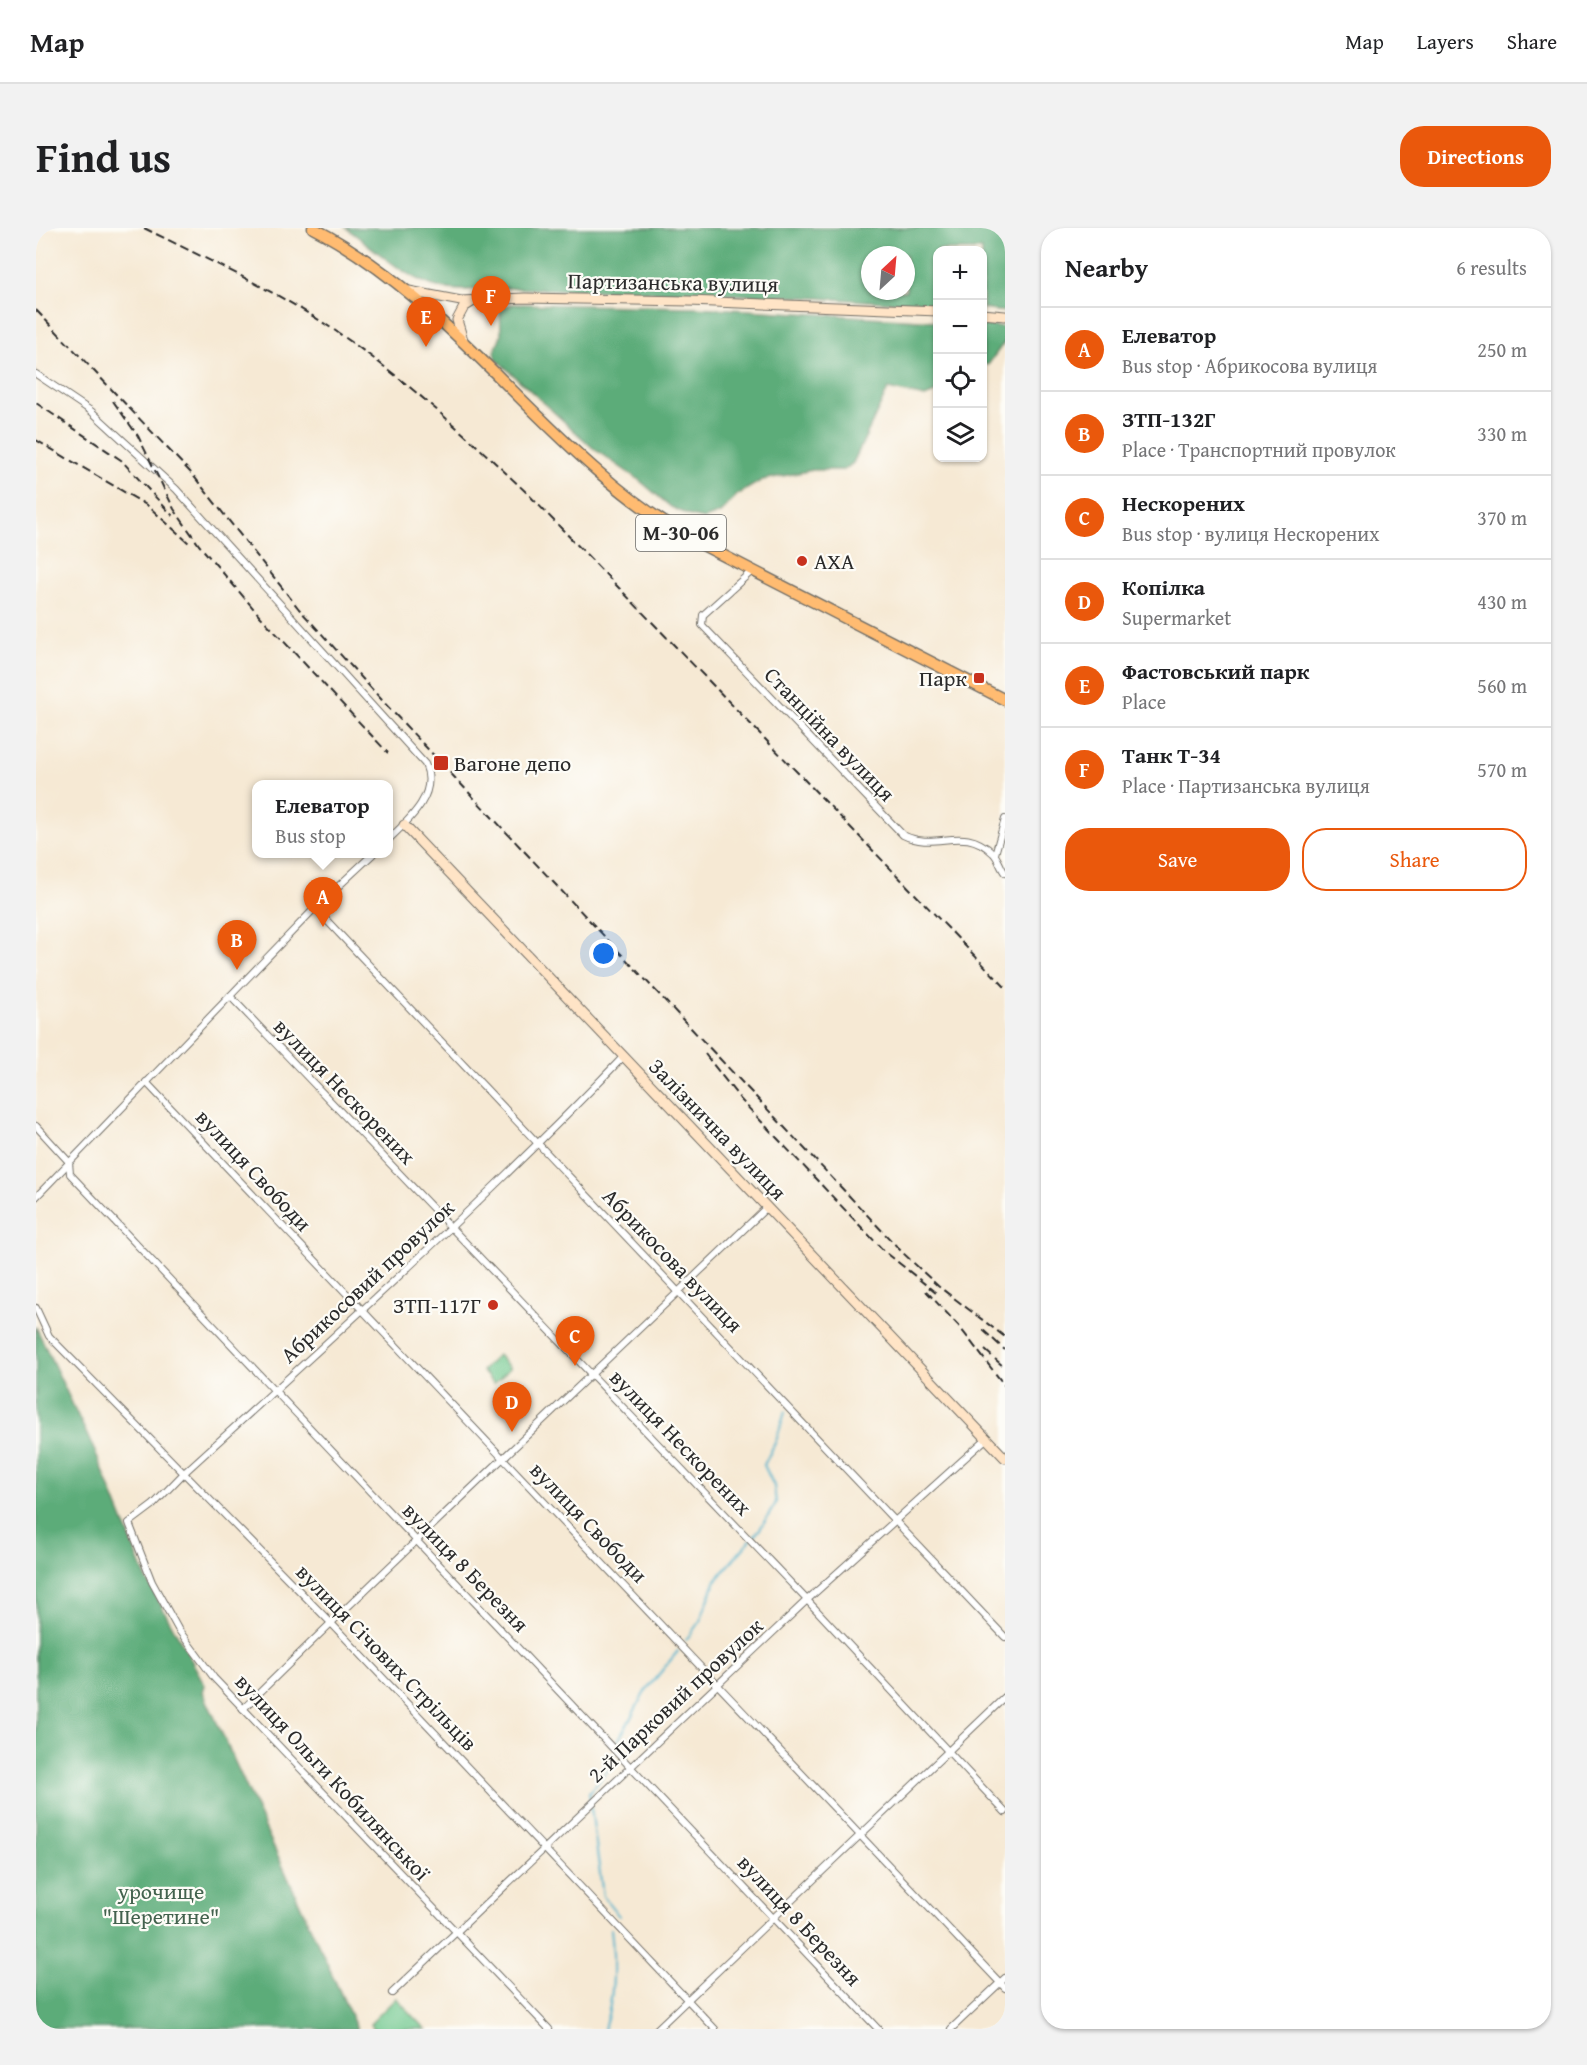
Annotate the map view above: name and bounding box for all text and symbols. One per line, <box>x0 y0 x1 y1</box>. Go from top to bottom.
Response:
text: Map <box>30 21 84 62</box>
text: Map <box>1345 26 1384 57</box>
text: Layers <box>1417 26 1474 57</box>
text: Share <box>1507 26 1557 57</box>
text: Find us <box>36 126 171 187</box>
button: Directions <box>1400 126 1551 187</box>
north arrow <box>861 246 915 300</box>
map controls <box>933 246 987 462</box>
button: + <box>933 246 987 300</box>
text: Nearby <box>1065 248 1148 287</box>
text: 6 results <box>1456 253 1527 282</box>
street label: Партизанська вулиця <box>567 264 779 300</box>
pin: F <box>472 276 510 326</box>
pin: E <box>406 298 446 347</box>
button: − <box>933 300 987 354</box>
text: Елеватор <box>1122 319 1216 351</box>
text: A <box>1078 335 1091 364</box>
text: 250 m <box>1477 335 1527 364</box>
text: Bus stop · Абрикосова вулиця <box>1122 351 1377 380</box>
button: locate <box>933 354 987 408</box>
text: ЗТП-132Г <box>1122 403 1216 435</box>
button: layers <box>933 408 987 462</box>
text: B <box>1078 419 1091 448</box>
text: 330 m <box>1477 419 1527 448</box>
text: Place · Транспортний провулок <box>1122 435 1396 464</box>
text: Нескорених <box>1122 487 1245 519</box>
text: C <box>1079 503 1090 532</box>
text: 370 m <box>1477 503 1527 532</box>
road number: М-30-06 <box>636 515 726 551</box>
text: Bus stop · вулиця Нескорених <box>1122 519 1379 548</box>
place label: AXA <box>814 545 855 577</box>
marker: AXA <box>795 554 809 568</box>
text: Копілка <box>1122 571 1205 603</box>
text: D <box>1078 587 1091 616</box>
text: 430 m <box>1477 587 1527 616</box>
text: Supermarket <box>1122 603 1231 632</box>
text: Фастовський парк <box>1122 655 1309 687</box>
street label: Станційна вулиця <box>757 659 903 809</box>
place label: Парк <box>919 662 967 694</box>
marker: Парк <box>972 671 986 685</box>
text: E <box>1079 671 1090 700</box>
text: 560 m <box>1477 671 1527 700</box>
text: Place <box>1122 687 1166 716</box>
text: Танк Т-34 <box>1122 739 1221 771</box>
place label: Вагоне депо <box>454 747 571 779</box>
marker: Вагоне депо <box>432 754 450 772</box>
text: F <box>1079 755 1090 784</box>
text: 570 m <box>1477 755 1527 784</box>
text: Place · Партизанська вулиця <box>1122 771 1370 800</box>
popup <box>252 780 393 858</box>
text: Елеватор <box>275 789 370 821</box>
text: Bus stop <box>275 821 346 850</box>
button: Save <box>1065 828 1290 891</box>
button: Share <box>1302 828 1527 891</box>
pin: A <box>304 878 342 927</box>
pin: B <box>218 920 256 970</box>
your location <box>589 939 618 968</box>
street label: вулиця Нескорених <box>267 1011 424 1172</box>
street label: Залізнична вулиця <box>642 1051 794 1207</box>
street label: вулиця Свободи <box>189 1102 319 1238</box>
street label: Абрикосова вулиця <box>595 1181 751 1339</box>
street label: Абрикосовий провулок <box>273 1191 461 1370</box>
place label: ЗТП-117Г <box>393 1289 481 1321</box>
marker: ЗТП-117Г <box>486 1298 500 1312</box>
pin: C <box>556 1316 594 1366</box>
street label: вулиця Нескорених <box>603 1362 760 1523</box>
pin: D <box>492 1382 532 1432</box>
street label: вулиця Свободи <box>523 1454 655 1590</box>
street label: вулиця 8 Березня <box>396 1495 536 1639</box>
street label: вулиця Січових Стрільців <box>289 1556 485 1758</box>
street label: 2-й Парковий провулок <box>580 1610 770 1790</box>
street label: вулиця Ольги Кобилянської <box>228 1666 438 1888</box>
street label: вулиця 8 Березня <box>730 1847 870 1993</box>
park label: урочище "Шеретине" <box>102 1875 220 1932</box>

